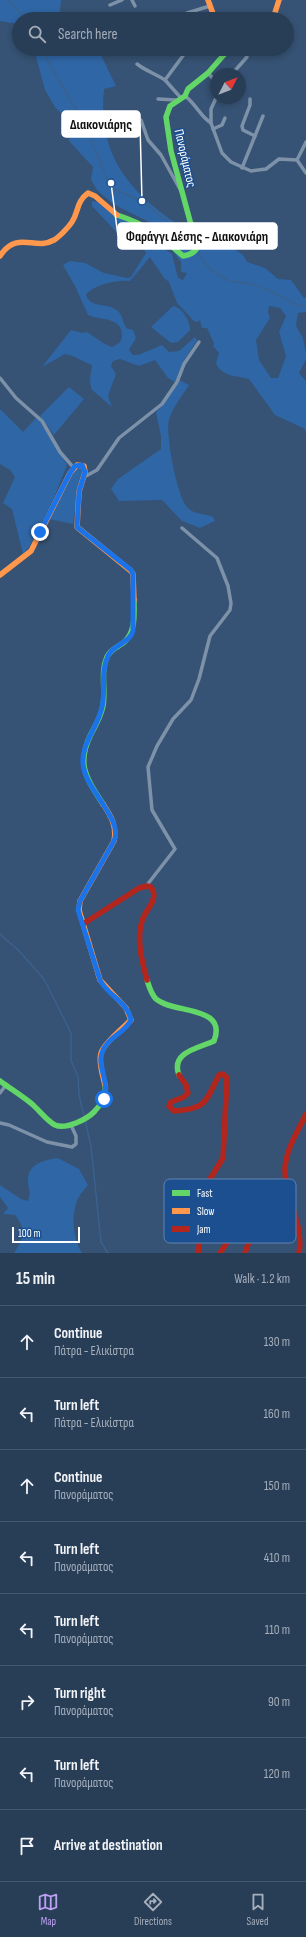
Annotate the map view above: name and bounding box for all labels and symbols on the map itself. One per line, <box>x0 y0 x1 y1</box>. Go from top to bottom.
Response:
north arrow <box>210 68 246 104</box>
callout: Διακονιάρης <box>62 111 140 137</box>
text: Διακονιάρης <box>70 116 132 133</box>
street label: Πανοράματος <box>171 127 200 189</box>
callout: Φαράγγι Δέσης - Διακονιάρη <box>118 223 277 249</box>
text: Φαράγγι Δέσης - Διακονιάρη <box>126 228 268 245</box>
route end <box>31 523 49 541</box>
route start <box>95 1090 113 1108</box>
legend <box>164 1179 296 1243</box>
text: Fast <box>197 1187 213 1200</box>
text: Slow <box>197 1205 214 1218</box>
text: Jam <box>196 1223 211 1236</box>
scale bar <box>12 1225 80 1244</box>

